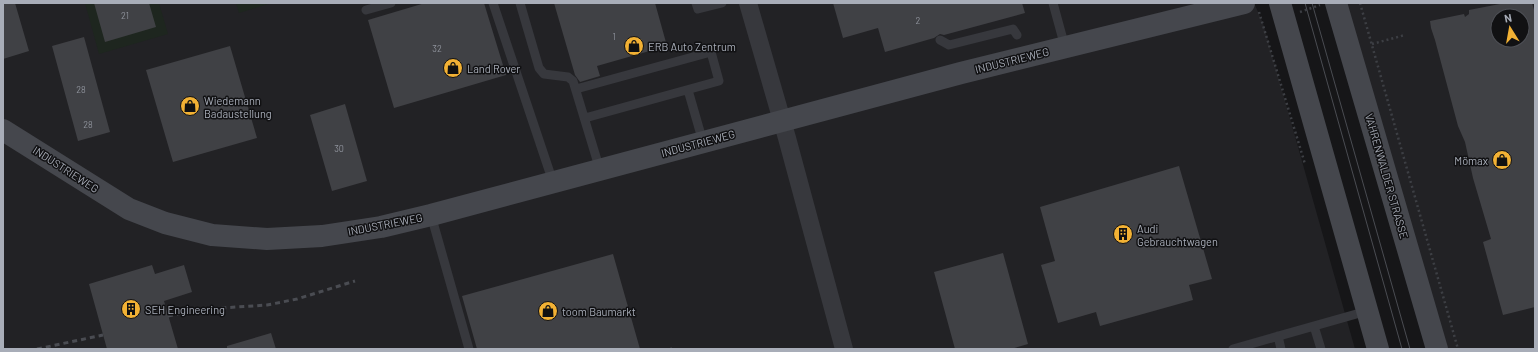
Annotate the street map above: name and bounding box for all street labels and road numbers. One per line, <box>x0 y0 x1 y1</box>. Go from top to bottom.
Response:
street label: INDUSTRIEWEG <box>974 45 1050 75</box>
street label: VAHRENWALDER STRASSE <box>1363 112 1411 240</box>
street label: INDUSTRIEWEG <box>660 127 736 159</box>
street label: INDUSTRIEWEG <box>31 143 101 195</box>
street label: INDUSTRIEWEG <box>347 210 423 238</box>

